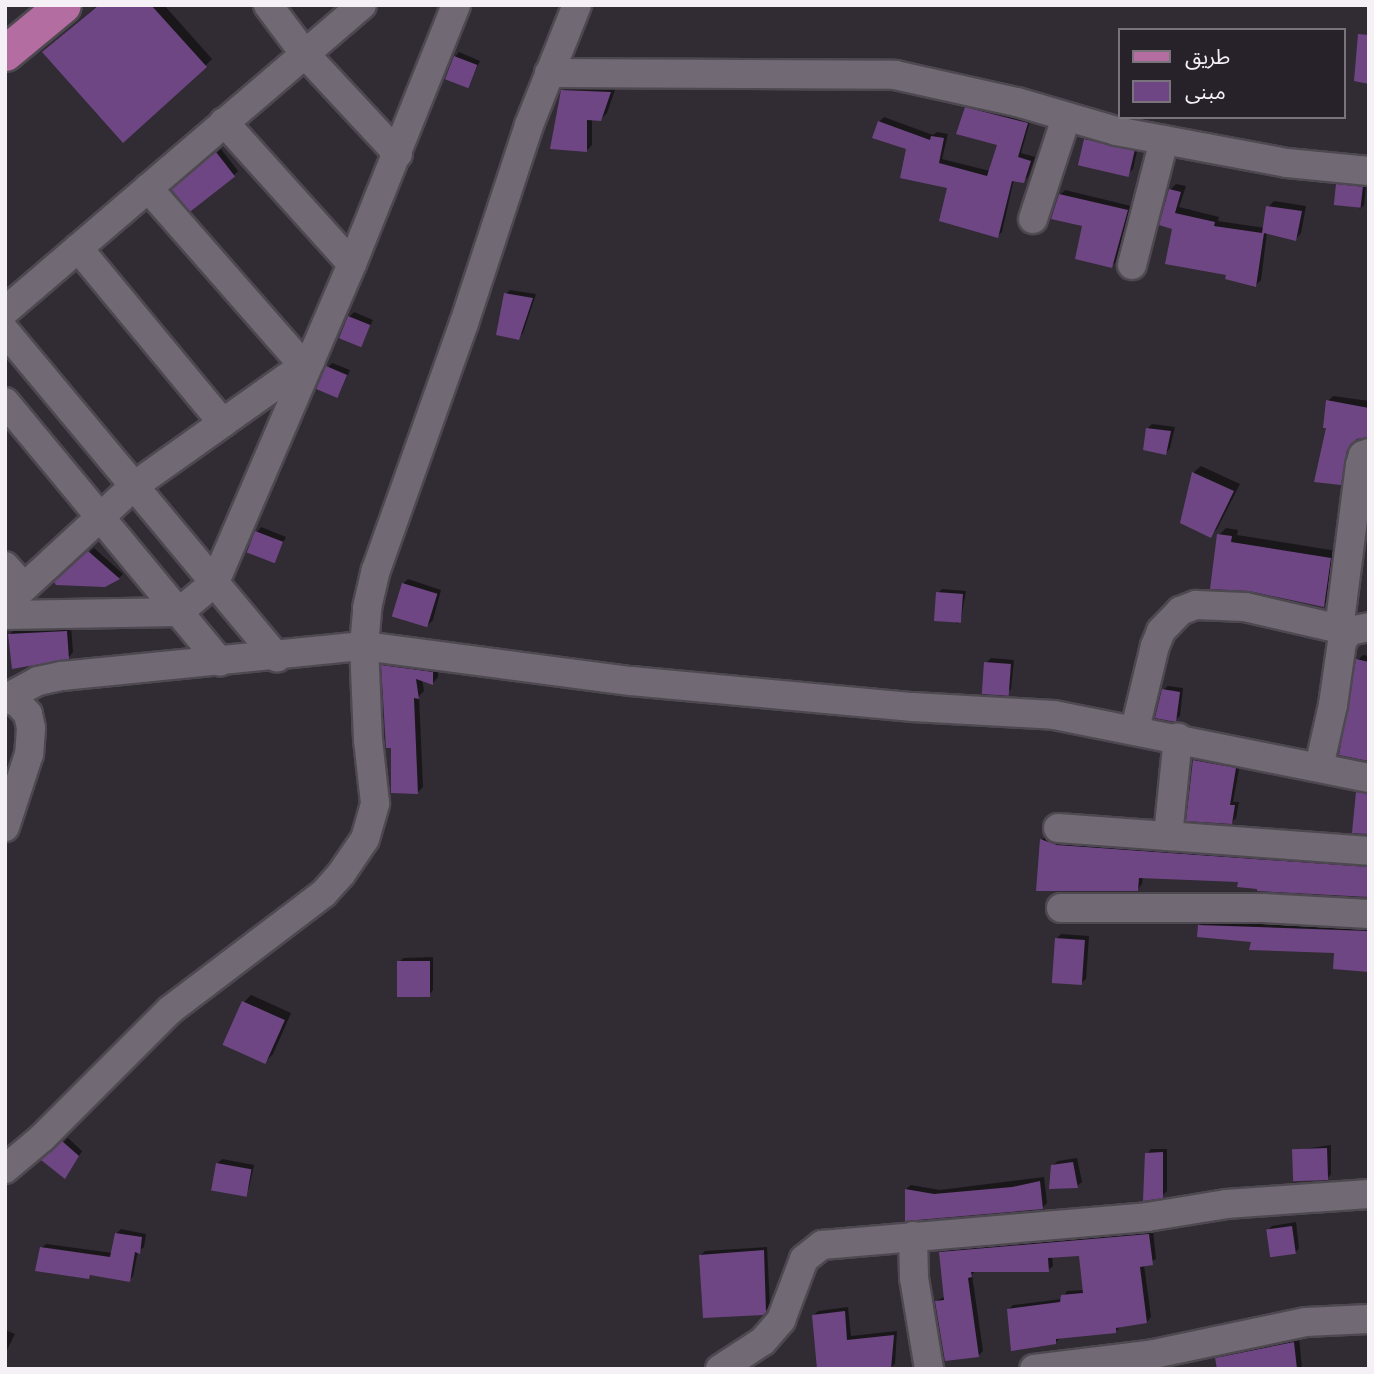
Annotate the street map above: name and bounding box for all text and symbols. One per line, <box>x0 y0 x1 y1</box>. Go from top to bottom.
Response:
legend <box>1118 28 1346 119</box>
text: طريق <box>1185 42 1230 70</box>
text: مبنى <box>1185 77 1226 105</box>

